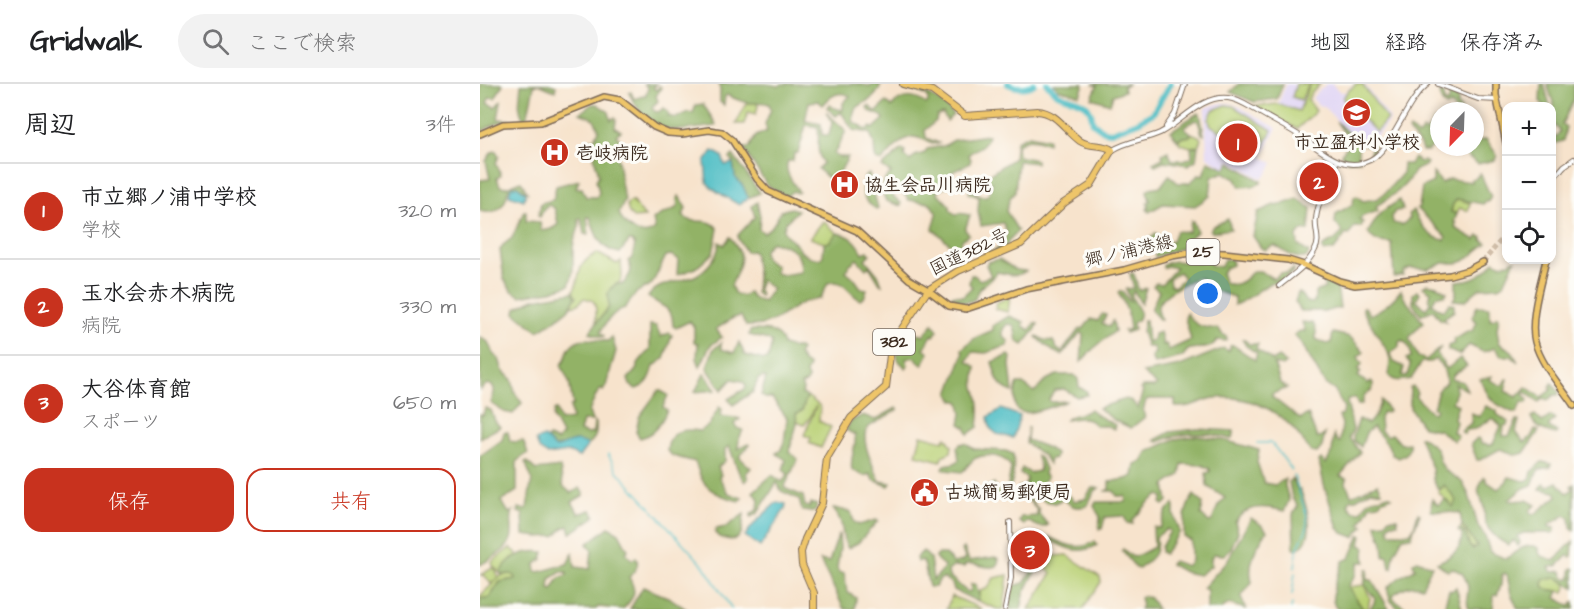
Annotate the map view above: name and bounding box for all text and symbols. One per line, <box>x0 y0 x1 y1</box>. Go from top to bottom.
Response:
search box <box>178 14 598 68</box>
text: Gridwalk <box>30 22 142 61</box>
icon: search <box>199 25 232 58</box>
text: ここで検索 <box>247 28 357 59</box>
text: 地図 <box>1310 28 1352 57</box>
text: 経路 <box>1385 28 1427 57</box>
text: 保存済み <box>1460 28 1544 57</box>
school or university icon: 市立盈科小学校 <box>1341 97 1373 129</box>
north arrow <box>1430 102 1484 156</box>
map controls <box>1502 102 1556 264</box>
button: + <box>1502 102 1556 156</box>
text: 周辺 <box>24 107 76 143</box>
text: 3件 <box>426 111 456 139</box>
pin: 1 <box>1218 120 1257 166</box>
place label: 市立盈科小学校 <box>1294 130 1420 155</box>
hospital icon: 壱岐病院 <box>539 137 571 169</box>
place label: 壱岐病院 <box>576 141 648 166</box>
button: − <box>1502 156 1556 210</box>
pin: 2 <box>1300 160 1338 204</box>
hospital icon: 協生会品川病院 <box>828 169 860 201</box>
place label: 協生会品川病院 <box>865 173 991 198</box>
text: 市立郷ノ浦中学校 <box>81 182 257 213</box>
text: 1 <box>42 197 45 225</box>
text: 320 m <box>398 197 456 225</box>
button: locate <box>1502 210 1556 264</box>
text: 学校 <box>81 216 121 244</box>
street label: 国道382号 <box>925 222 1013 282</box>
street label: 郷ノ浦港線 <box>1082 229 1176 273</box>
road number: 25 <box>1186 239 1220 265</box>
text: 玉水会赤木病院 <box>81 278 235 309</box>
your location <box>1193 279 1222 308</box>
text: 2 <box>38 293 49 321</box>
text: 330 m <box>399 293 456 321</box>
text: 病院 <box>81 312 121 340</box>
road number: 382 <box>873 329 915 355</box>
text: 大谷体育館 <box>81 374 191 405</box>
text: 3 <box>38 389 49 417</box>
text: 650 m <box>393 389 456 417</box>
text: スポーツ <box>81 408 161 436</box>
button: 保存 <box>24 468 234 532</box>
button: 共有 <box>246 468 456 532</box>
public building icon: 古城簡易郵便局 <box>908 476 940 508</box>
place label: 古城簡易郵便局 <box>945 480 1071 505</box>
pin: 3 <box>1010 528 1050 572</box>

